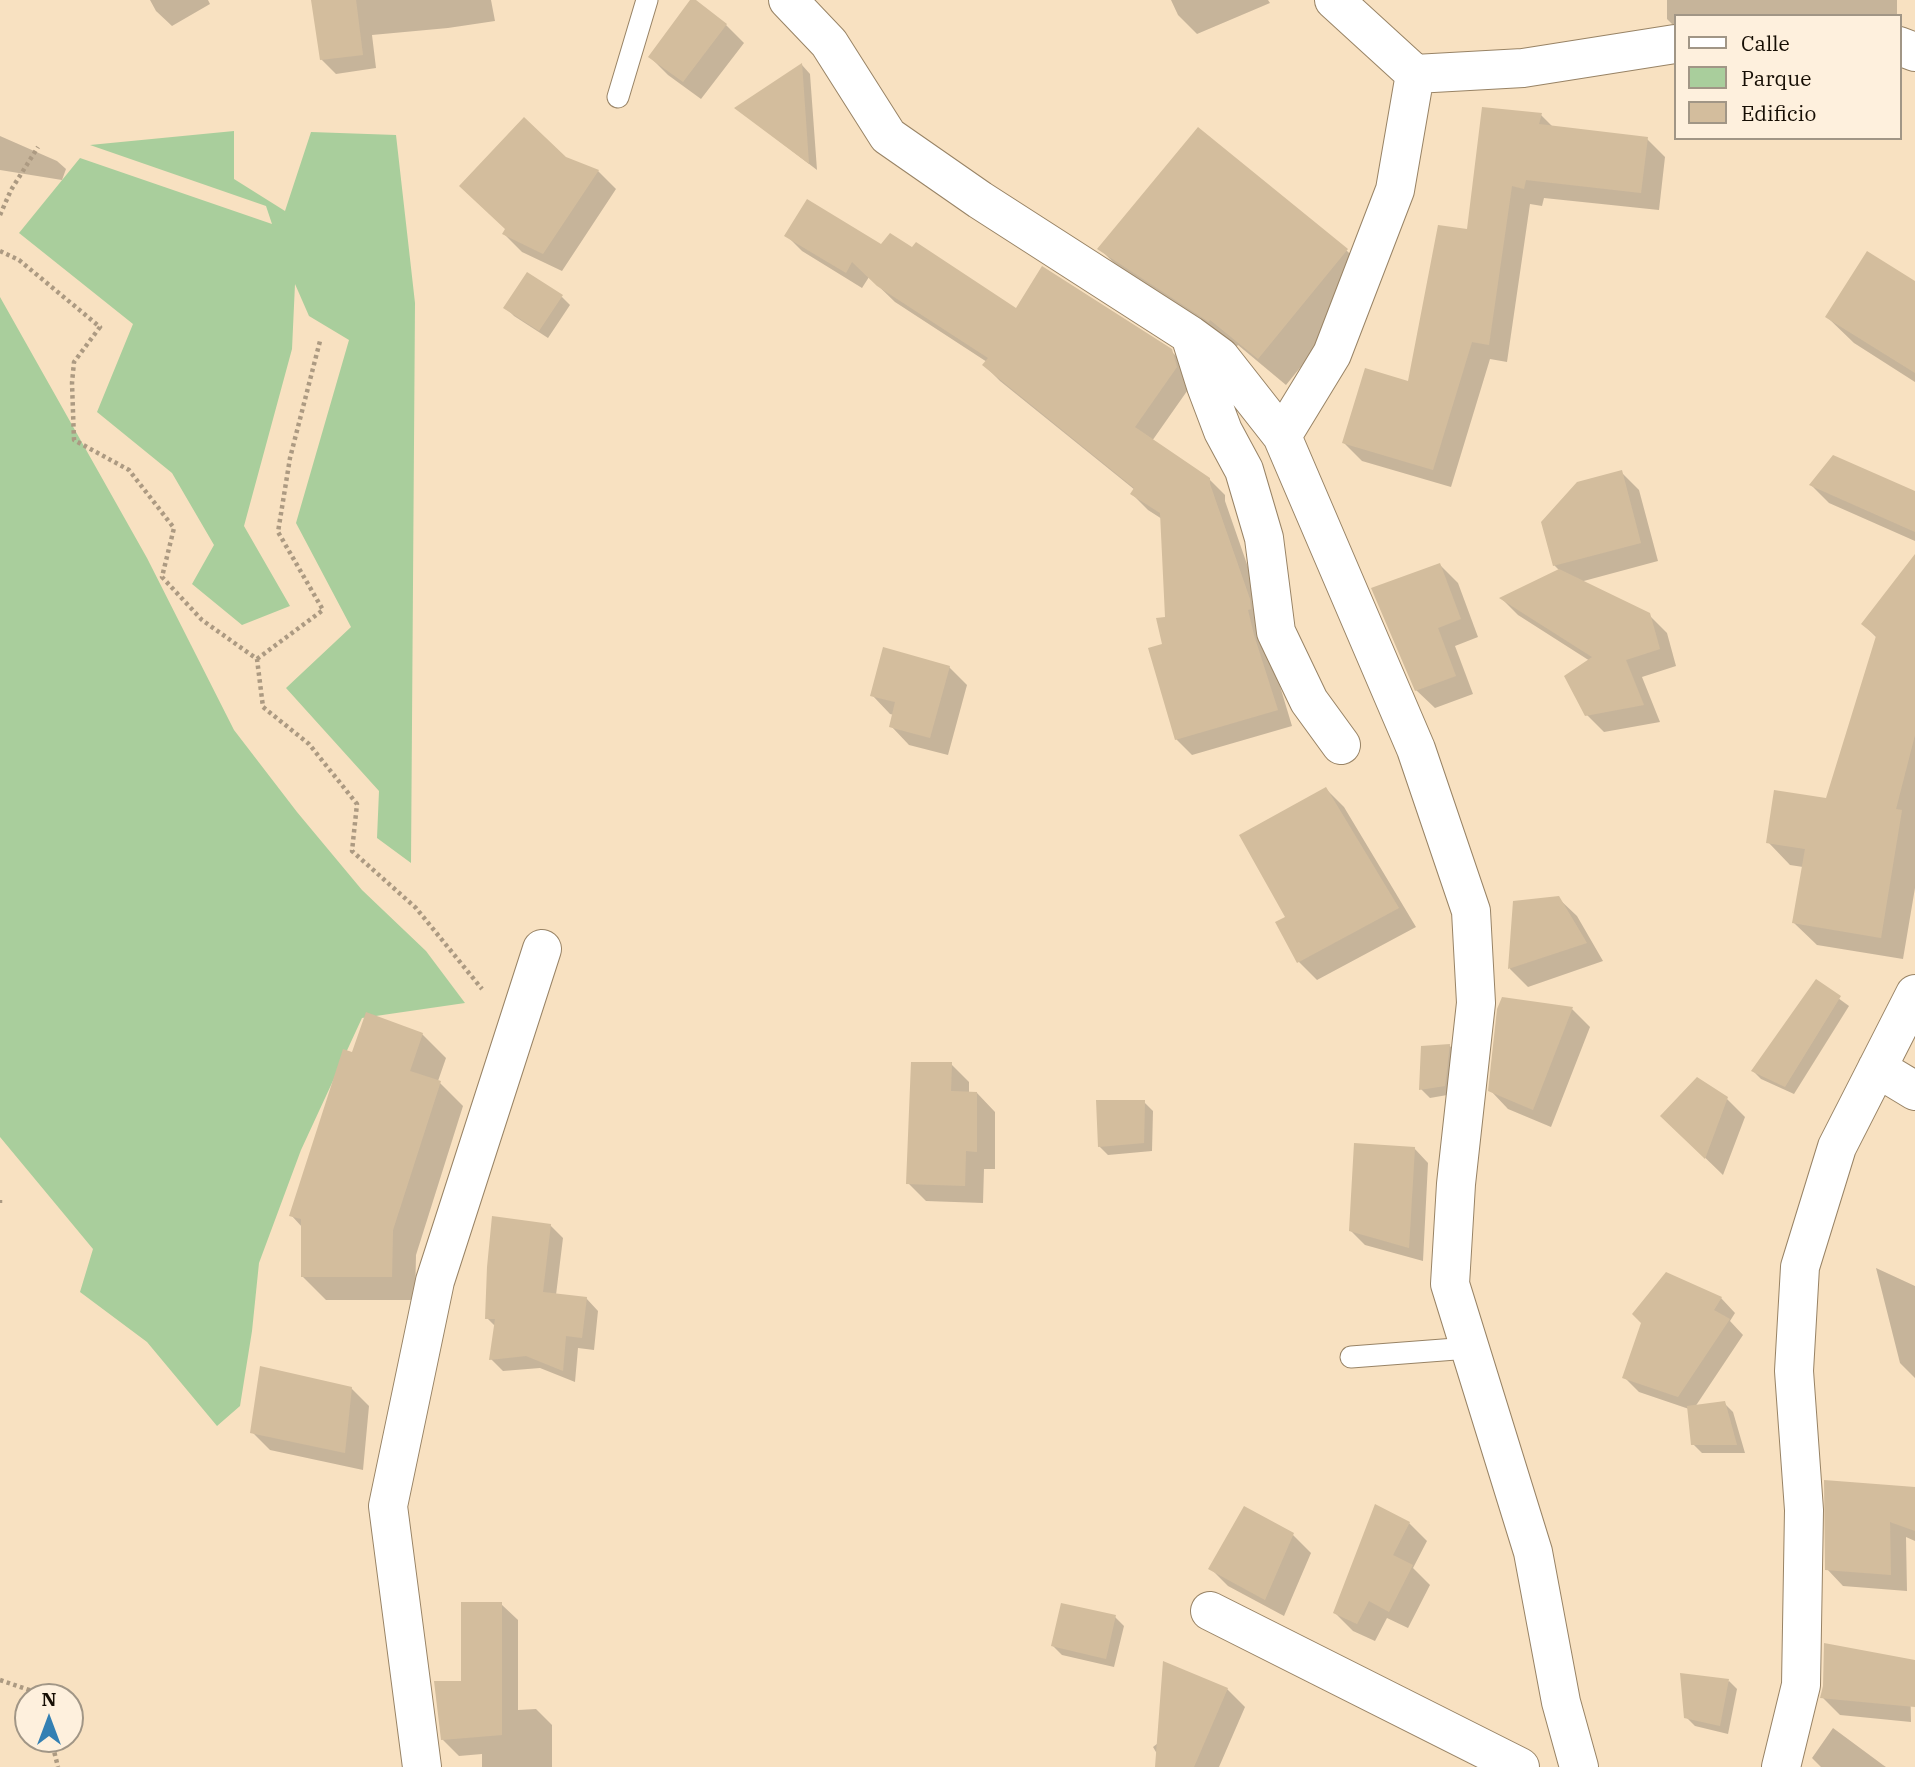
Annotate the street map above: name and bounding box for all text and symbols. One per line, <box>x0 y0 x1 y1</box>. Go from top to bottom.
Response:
legend <box>1674 14 1901 140</box>
text: Calle <box>1741 29 1790 57</box>
text: Parque <box>1741 64 1811 92</box>
text: Edificio <box>1741 99 1816 127</box>
north arrow <box>14 1683 84 1753</box>
text: N <box>41 1687 57 1711</box>

